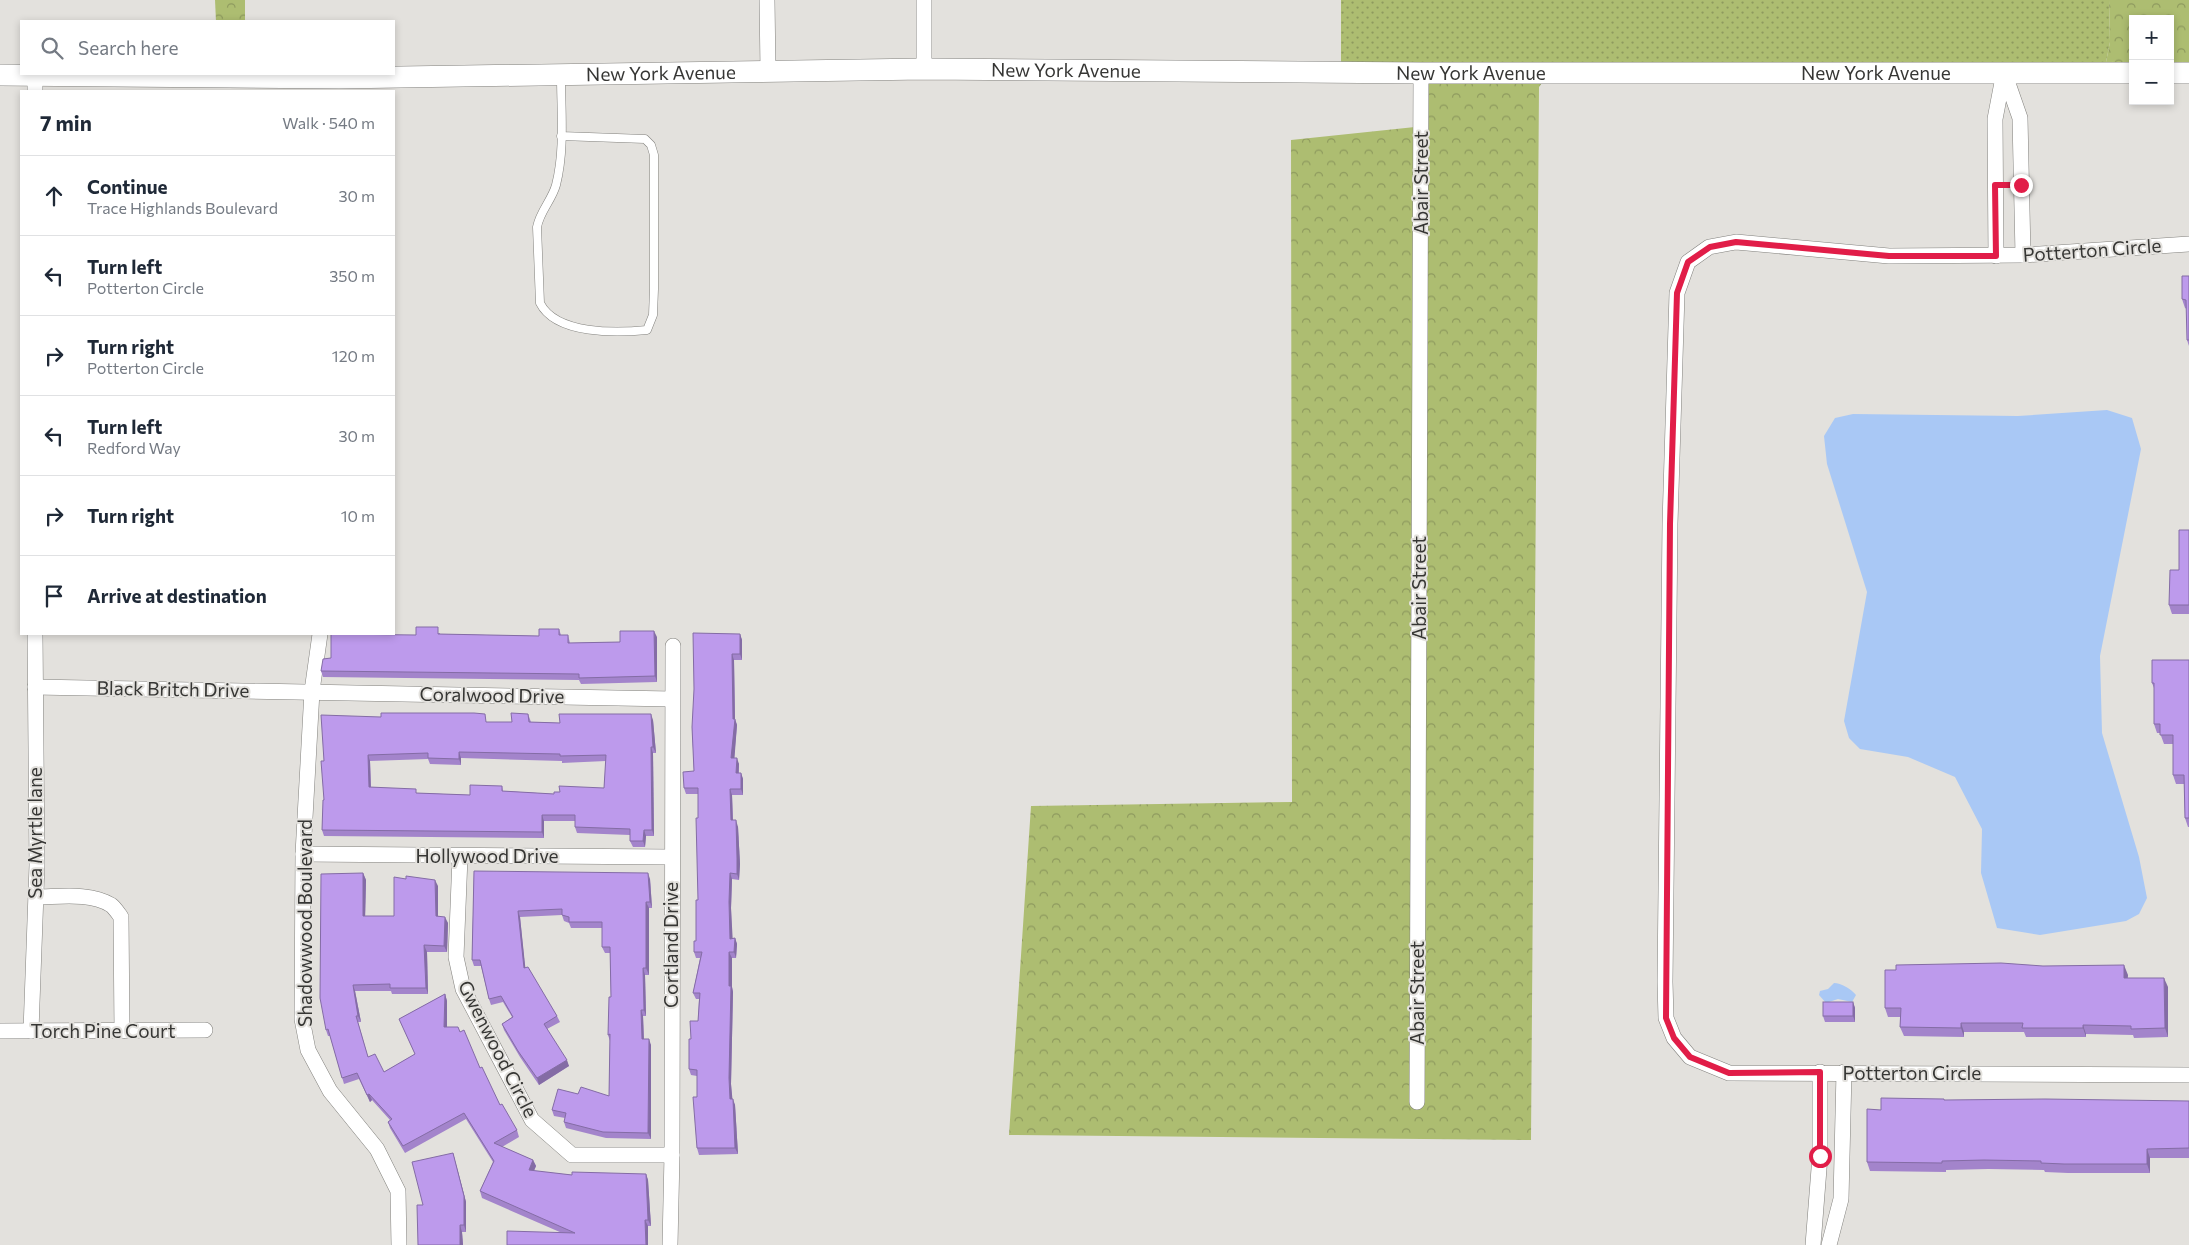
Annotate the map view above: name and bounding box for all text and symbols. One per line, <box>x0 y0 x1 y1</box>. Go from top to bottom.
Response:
map controls <box>2129 15 2174 105</box>
button: + <box>2129 15 2174 60</box>
search box <box>20 20 395 75</box>
icon: search <box>38 34 66 62</box>
text: Search here <box>78 36 178 59</box>
street label: New York Avenue <box>991 58 1141 82</box>
street label: New York Avenue <box>586 60 736 85</box>
button: − <box>2129 60 2174 105</box>
street label: New York Avenue <box>1396 61 1546 84</box>
street label: New York Avenue <box>1801 61 1951 84</box>
text: 7 min <box>40 110 92 135</box>
text: Walk · 540 m <box>282 113 375 132</box>
street label: Abair Street <box>1409 131 1432 235</box>
route end <box>2010 174 2033 197</box>
text: Continue <box>87 175 167 198</box>
icon: ahead <box>40 182 68 210</box>
text: 30 m <box>338 186 375 205</box>
text: Trace Highlands Boulevard <box>87 198 278 217</box>
street label: Potterton Circle <box>2022 233 2162 266</box>
text: Turn left <box>87 255 162 278</box>
icon: left <box>40 262 68 290</box>
text: 350 m <box>329 266 375 285</box>
text: Potterton Circle <box>87 278 204 297</box>
text: Turn right <box>87 335 174 358</box>
icon: right <box>40 342 68 370</box>
text: 120 m <box>332 346 375 365</box>
text: Potterton Circle <box>87 358 204 377</box>
text: Turn left <box>87 415 162 438</box>
icon: left <box>40 422 68 450</box>
text: 30 m <box>338 426 375 445</box>
text: Redford Way <box>87 438 181 457</box>
icon: right <box>40 502 68 530</box>
text: Turn right <box>87 504 174 527</box>
text: 10 m <box>341 506 375 525</box>
street label: Abair Street <box>1407 536 1430 640</box>
icon: arrive <box>40 582 68 610</box>
text: Arrive at destination <box>87 584 267 607</box>
street label: Black Britch Drive <box>97 676 249 701</box>
street label: Coralwood Drive <box>420 682 565 707</box>
street label: Sea Myrtle lane <box>23 767 46 899</box>
street label: Shadowwood Boulevard <box>293 819 316 1027</box>
street label: Hollywood Drive <box>415 844 559 867</box>
street label: Cortland Drive <box>659 882 682 1008</box>
street label: Abair Street <box>1405 941 1428 1045</box>
street label: Gwenwood Circle <box>454 976 543 1121</box>
street label: Torch Pine Court <box>31 1019 176 1042</box>
street label: Potterton Circle <box>1843 1061 1981 1084</box>
route start <box>1809 1145 1832 1168</box>

